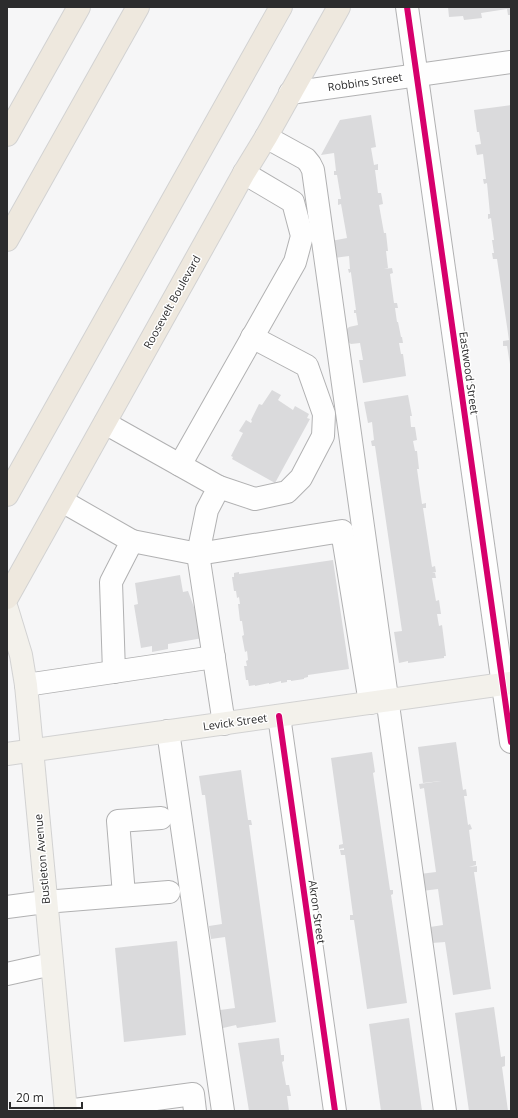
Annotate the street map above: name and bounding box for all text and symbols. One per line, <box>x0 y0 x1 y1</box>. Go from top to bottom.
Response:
street label: Robbins Street <box>327 69 403 94</box>
street label: Roosevelt Boulevard <box>140 252 204 351</box>
street label: Eastwood Street <box>456 331 483 415</box>
street label: Levick Street <box>202 710 268 733</box>
street label: Bustleton Avenue <box>30 813 53 905</box>
street label: Akron Street <box>306 879 329 945</box>
scale bar <box>10 1084 82 1110</box>
text: 20 m <box>16 1089 44 1106</box>

